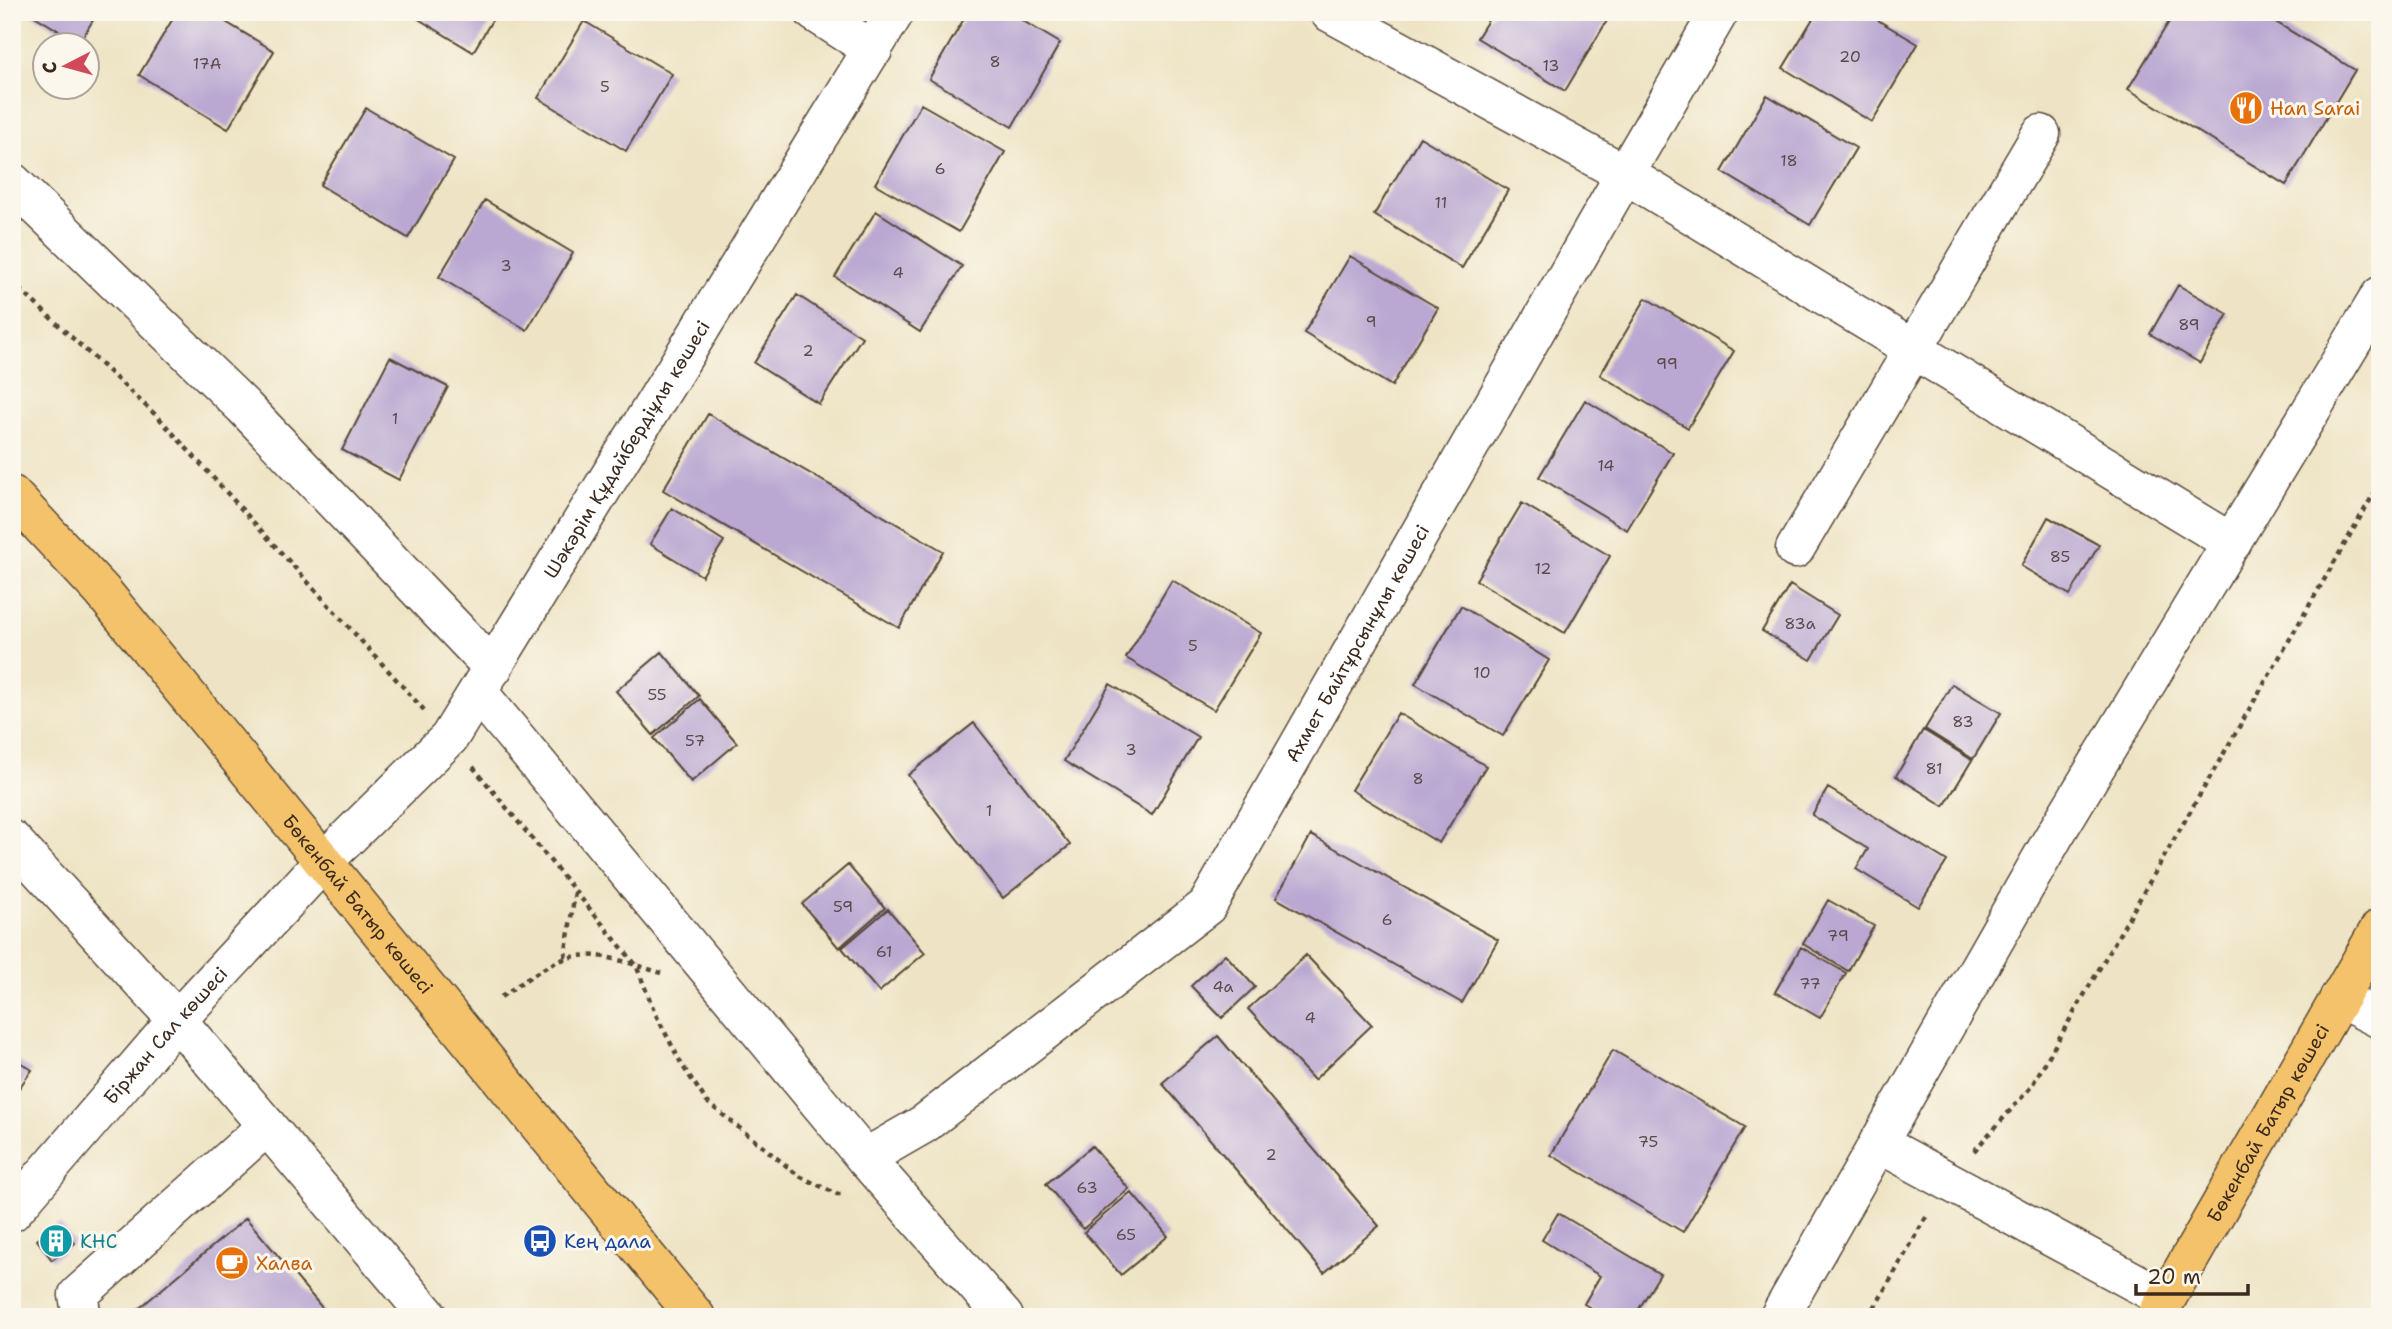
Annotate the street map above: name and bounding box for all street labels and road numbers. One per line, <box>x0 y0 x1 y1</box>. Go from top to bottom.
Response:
street label: Шәкәрім Құдайбердіұлы көшесі <box>538 316 715 583</box>
street label: Ахмет Байтұрсынұлы көшесі <box>1279 520 1435 766</box>
street label: Бөкенбай Батыр көшесі <box>277 809 439 999</box>
street label: Біржан Сал көшесі <box>98 961 233 1109</box>
street label: Бөкенбай Батыр көшесі <box>2201 1019 2335 1227</box>

